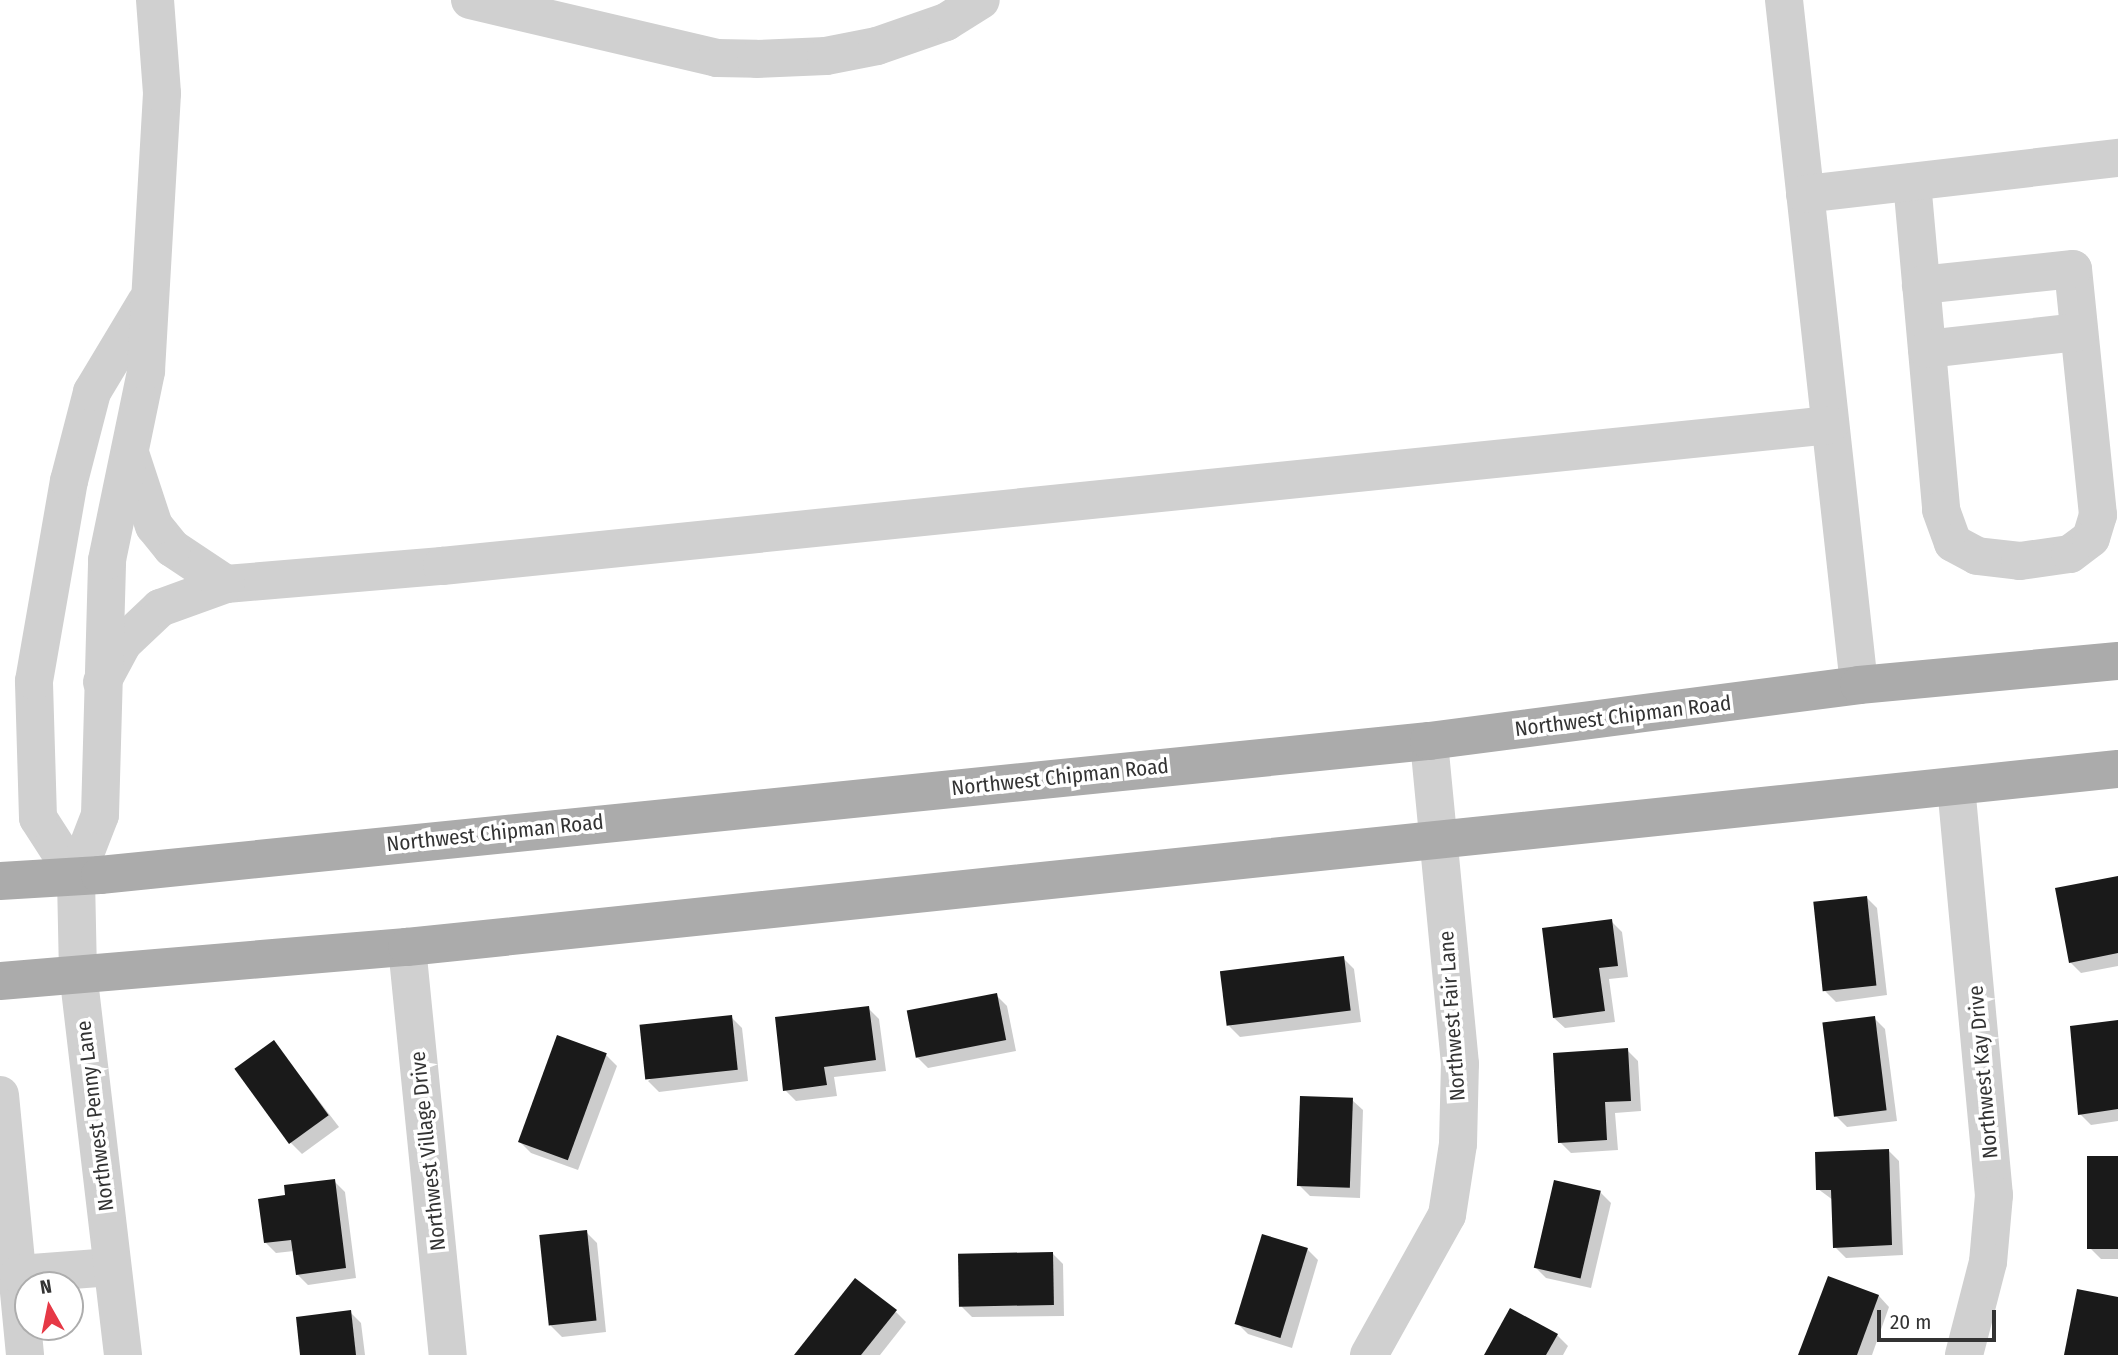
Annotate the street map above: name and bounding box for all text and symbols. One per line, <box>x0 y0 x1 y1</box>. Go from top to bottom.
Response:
street label: Northwest Chipman Road <box>1513 690 1733 742</box>
street label: Northwest Chipman Road <box>950 753 1170 801</box>
street label: Northwest Chipman Road <box>385 809 605 857</box>
street label: Northwest Fair Lane <box>1433 930 1471 1102</box>
street label: Northwest Kay Drive <box>1963 984 2003 1160</box>
street label: Northwest Penny Lane <box>71 1019 119 1213</box>
street label: Northwest Village Drive <box>405 1050 451 1252</box>
north arrow <box>14 1271 84 1341</box>
text: N <box>39 1274 53 1299</box>
scale bar <box>1880 1296 1999 1340</box>
text: 20 m <box>1890 1309 1931 1335</box>

